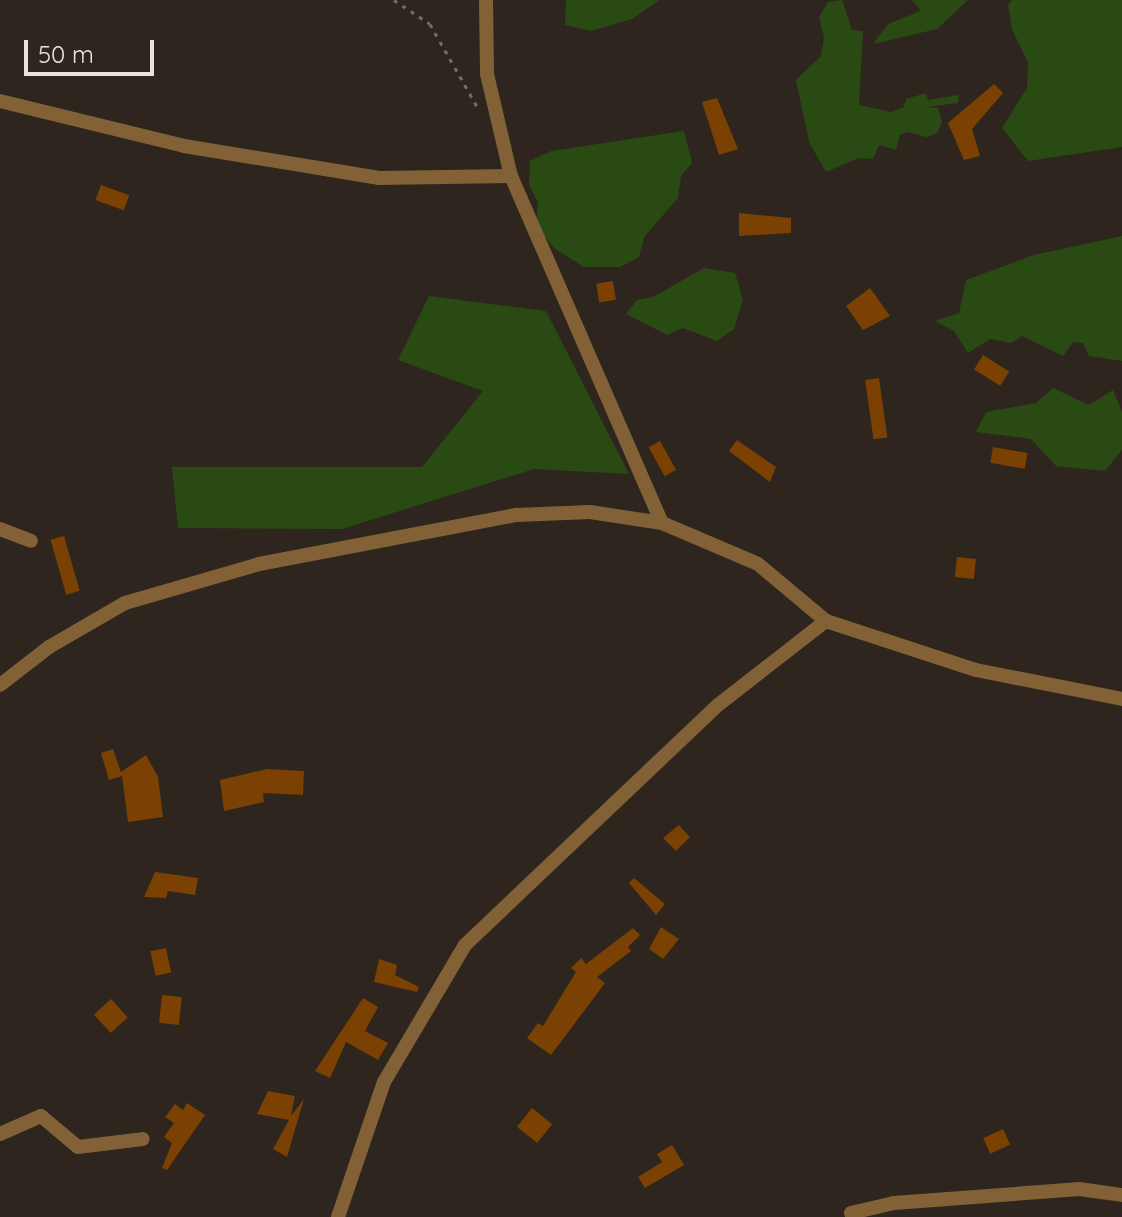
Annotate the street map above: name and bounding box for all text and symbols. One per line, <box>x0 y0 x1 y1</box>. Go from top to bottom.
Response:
scale bar <box>28 24 158 74</box>
text: 50 m <box>38 39 94 69</box>

